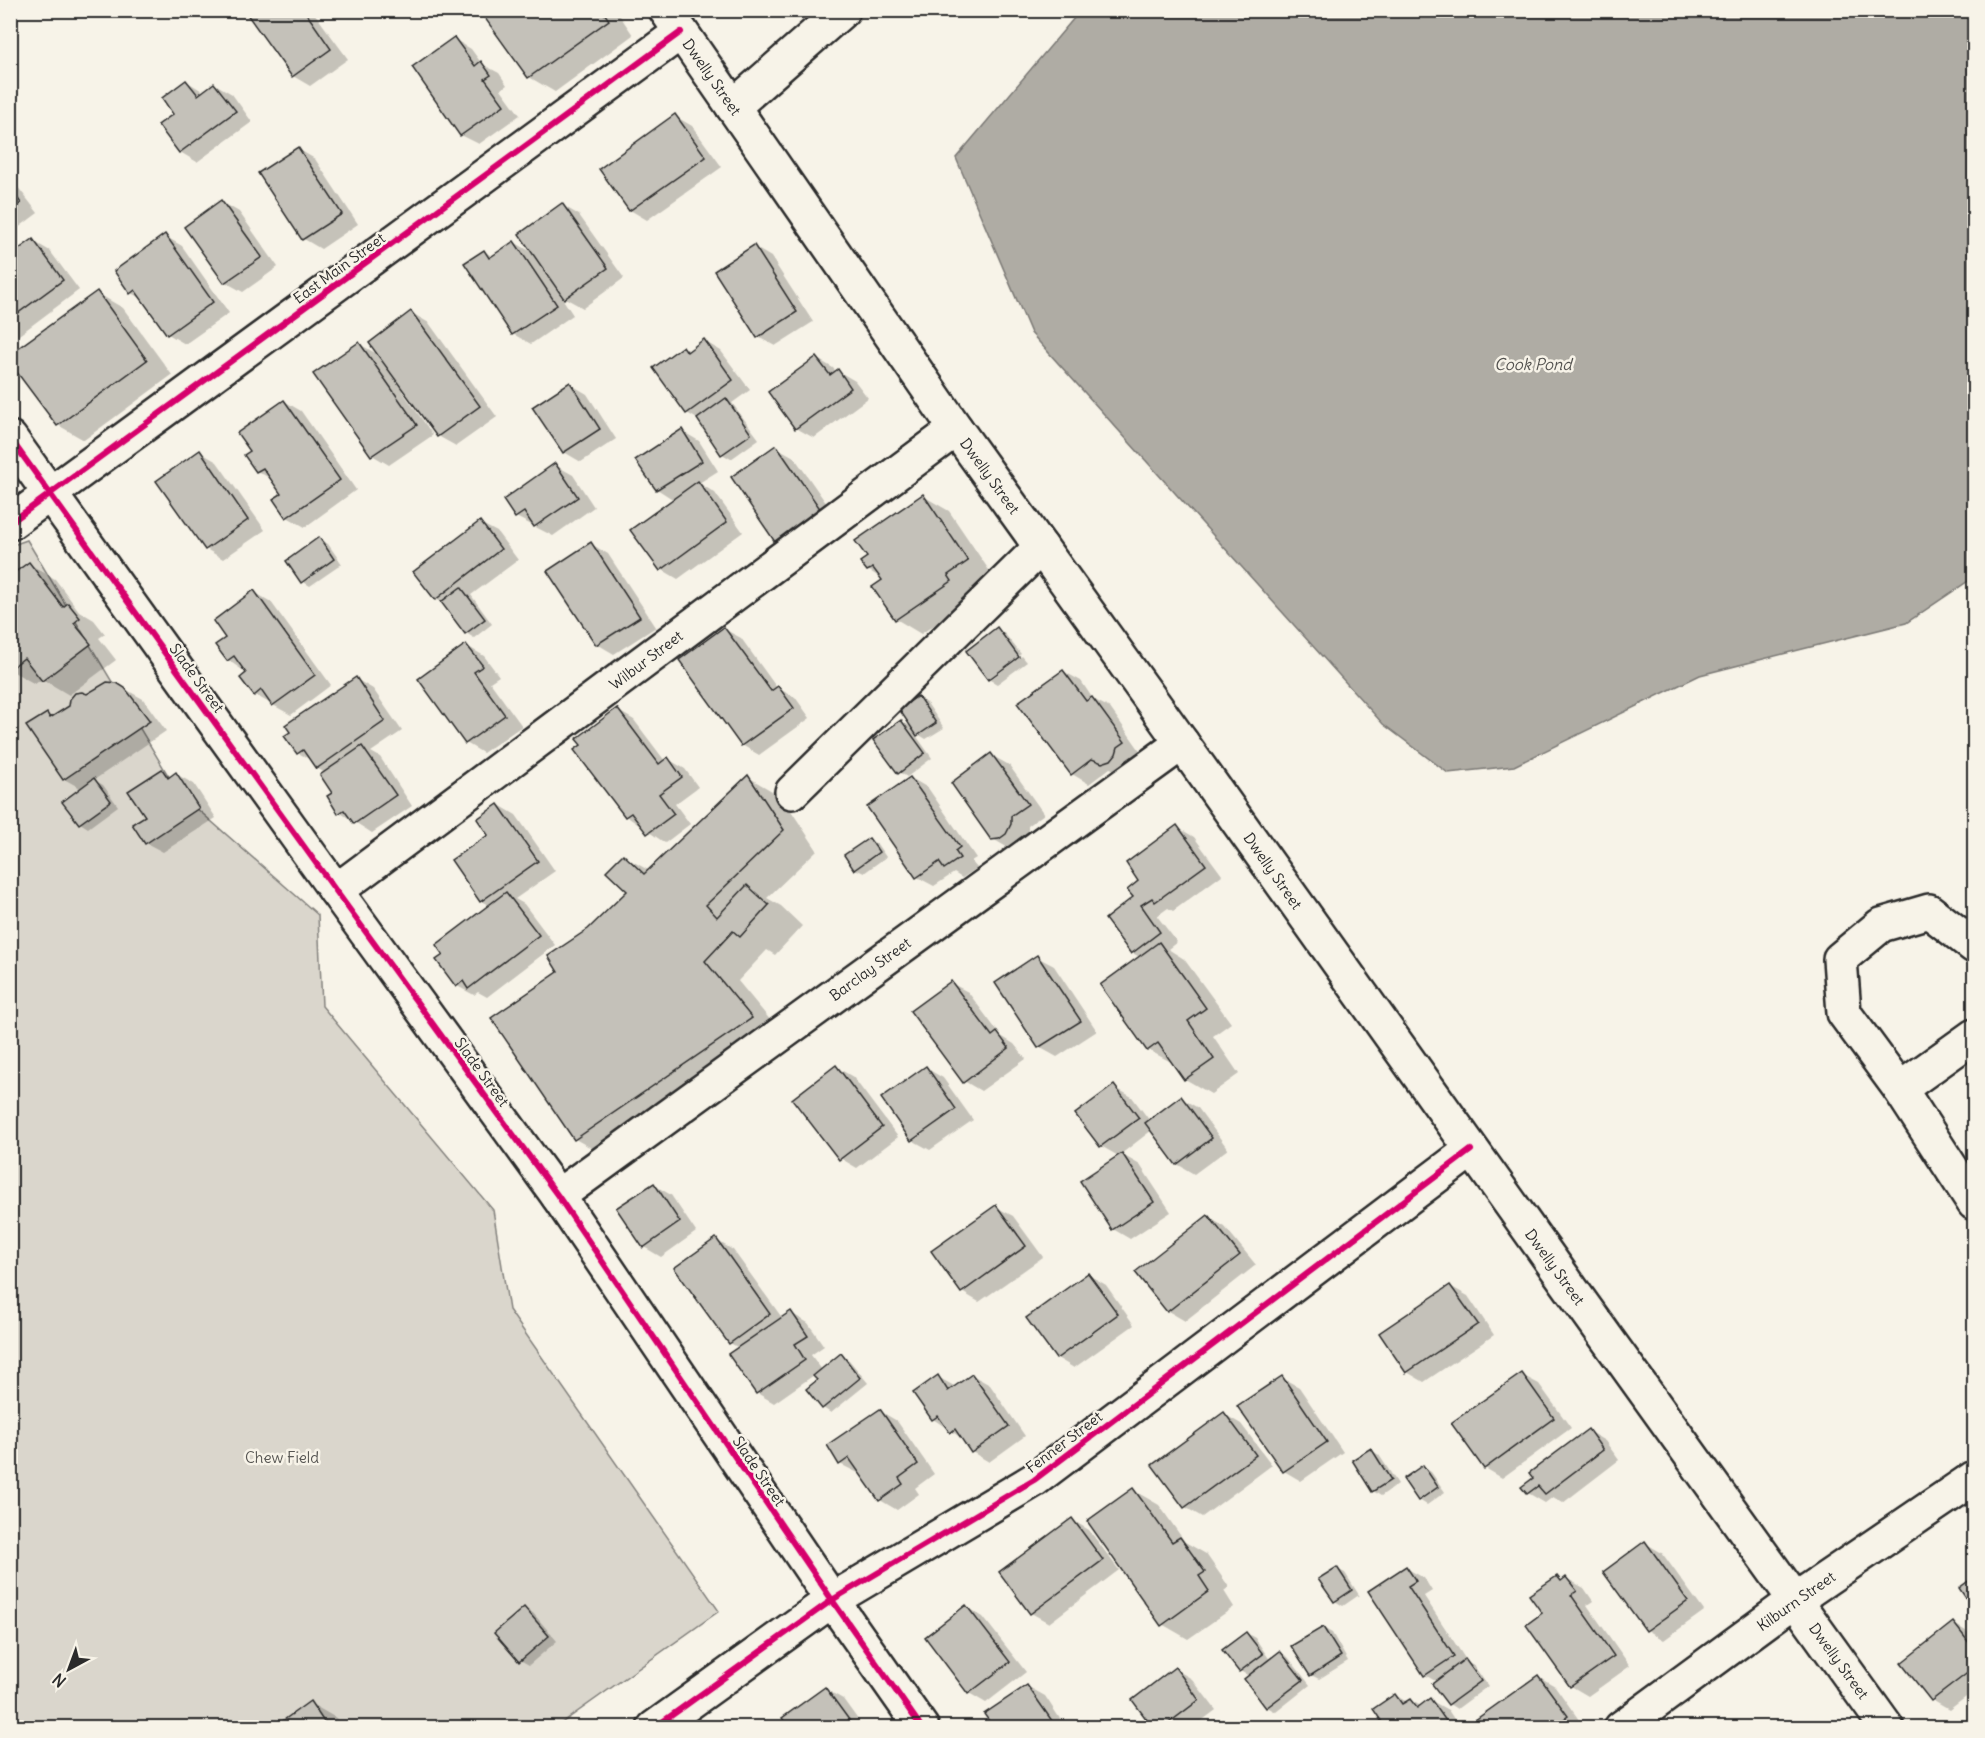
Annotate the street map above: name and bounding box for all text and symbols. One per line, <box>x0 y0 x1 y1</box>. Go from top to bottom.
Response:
street label: Dwelly Street <box>679 35 745 119</box>
street label: East Main Street <box>289 228 389 308</box>
water label: Cook Pond <box>1494 354 1574 374</box>
street label: Dwelly Street <box>956 434 1024 518</box>
street label: Wilbur Street <box>605 626 687 694</box>
street label: Slade Street <box>166 640 228 716</box>
street label: Dwelly Street <box>1240 829 1306 913</box>
street label: Barclay Street <box>826 933 914 1005</box>
street label: Slade Street <box>451 1034 513 1110</box>
street label: Dwelly Street <box>1521 1225 1589 1309</box>
street label: Fenner Street <box>1022 1407 1106 1477</box>
street label: Slade Street <box>729 1432 789 1510</box>
park label: Chew Field <box>245 1448 319 1467</box>
street label: Kilburn Street <box>1753 1567 1839 1635</box>
street label: Dwelly Street <box>1805 1619 1873 1703</box>
north arrow <box>39 1639 99 1699</box>
text: N <box>48 1669 70 1691</box>

